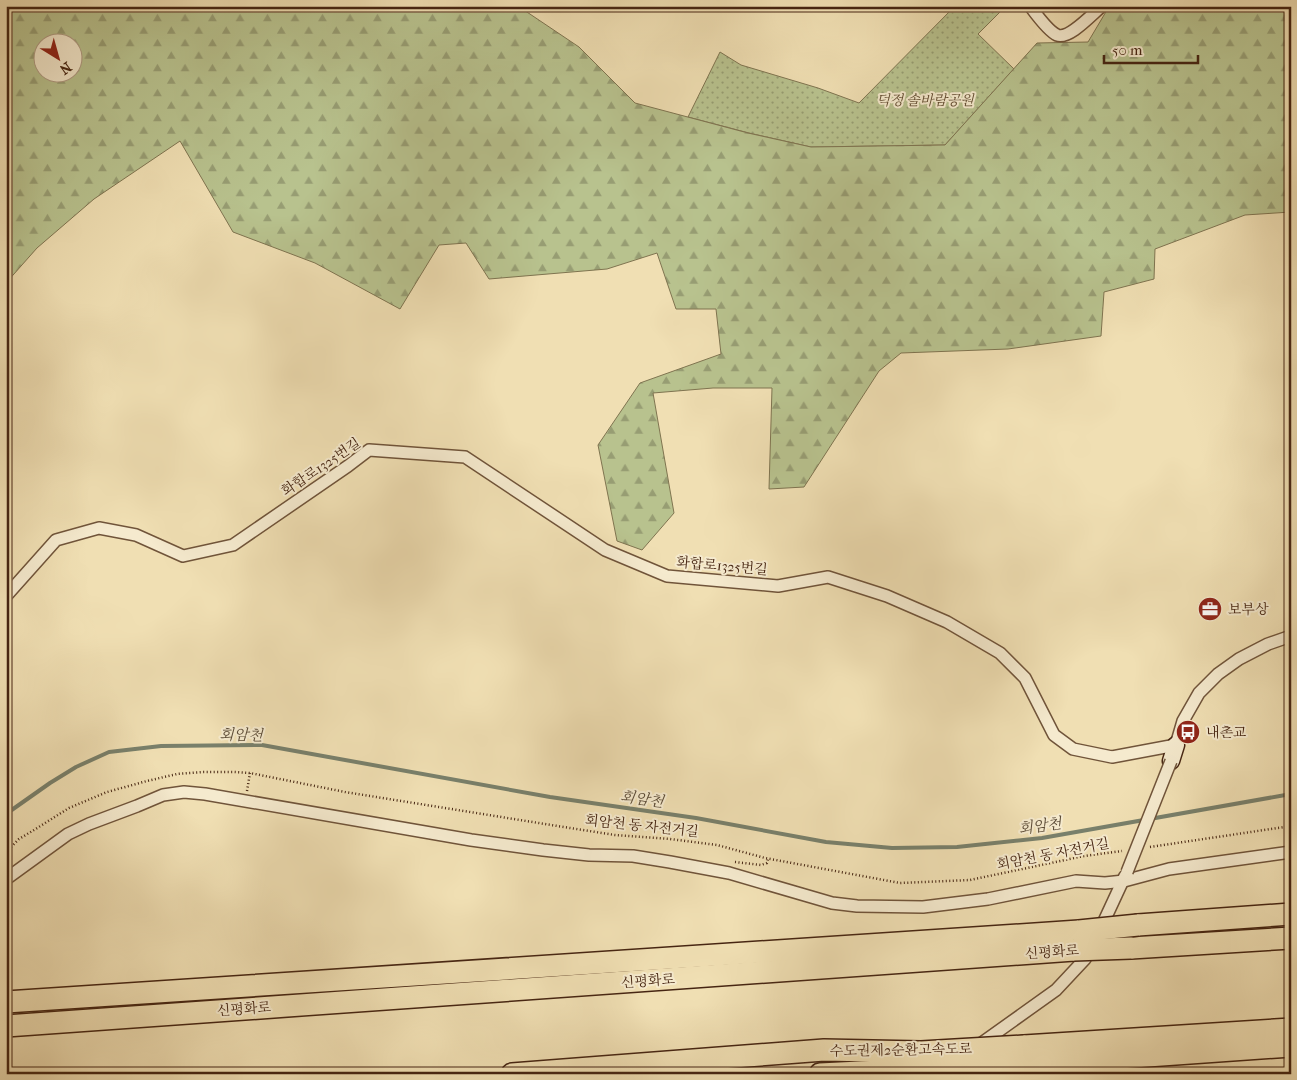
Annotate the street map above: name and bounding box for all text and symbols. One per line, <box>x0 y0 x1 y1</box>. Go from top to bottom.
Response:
north arrow <box>32 32 82 82</box>
scale bar <box>1104 32 1198 64</box>
text: 50 m <box>1112 41 1143 59</box>
text: N <box>56 58 75 78</box>
park label: 덕정 솔바람공원 <box>876 92 975 109</box>
street label: 화합로1325번길 <box>278 434 364 500</box>
street label: 화합로1325번길 <box>676 554 768 578</box>
office icon: 보부상 <box>1197 596 1223 622</box>
place label: 보부상 <box>1228 601 1269 618</box>
bus stop icon: 내촌교 <box>1175 719 1201 745</box>
place label: 내촌교 <box>1206 724 1247 741</box>
water label: 회암천 <box>219 726 264 744</box>
water label: 회암천 <box>619 787 666 811</box>
street label: 회암천 동 자전거길 <box>584 812 700 840</box>
water label: 회암천 <box>1017 814 1064 838</box>
street label: 회암천 동 자전거길 <box>995 835 1111 873</box>
street label: 신평화로 <box>1024 942 1080 962</box>
street label: 신평화로 <box>620 971 676 991</box>
street label: 신평화로 <box>216 999 272 1019</box>
street label: 수도권제2순환고속도로 <box>830 1040 973 1060</box>

